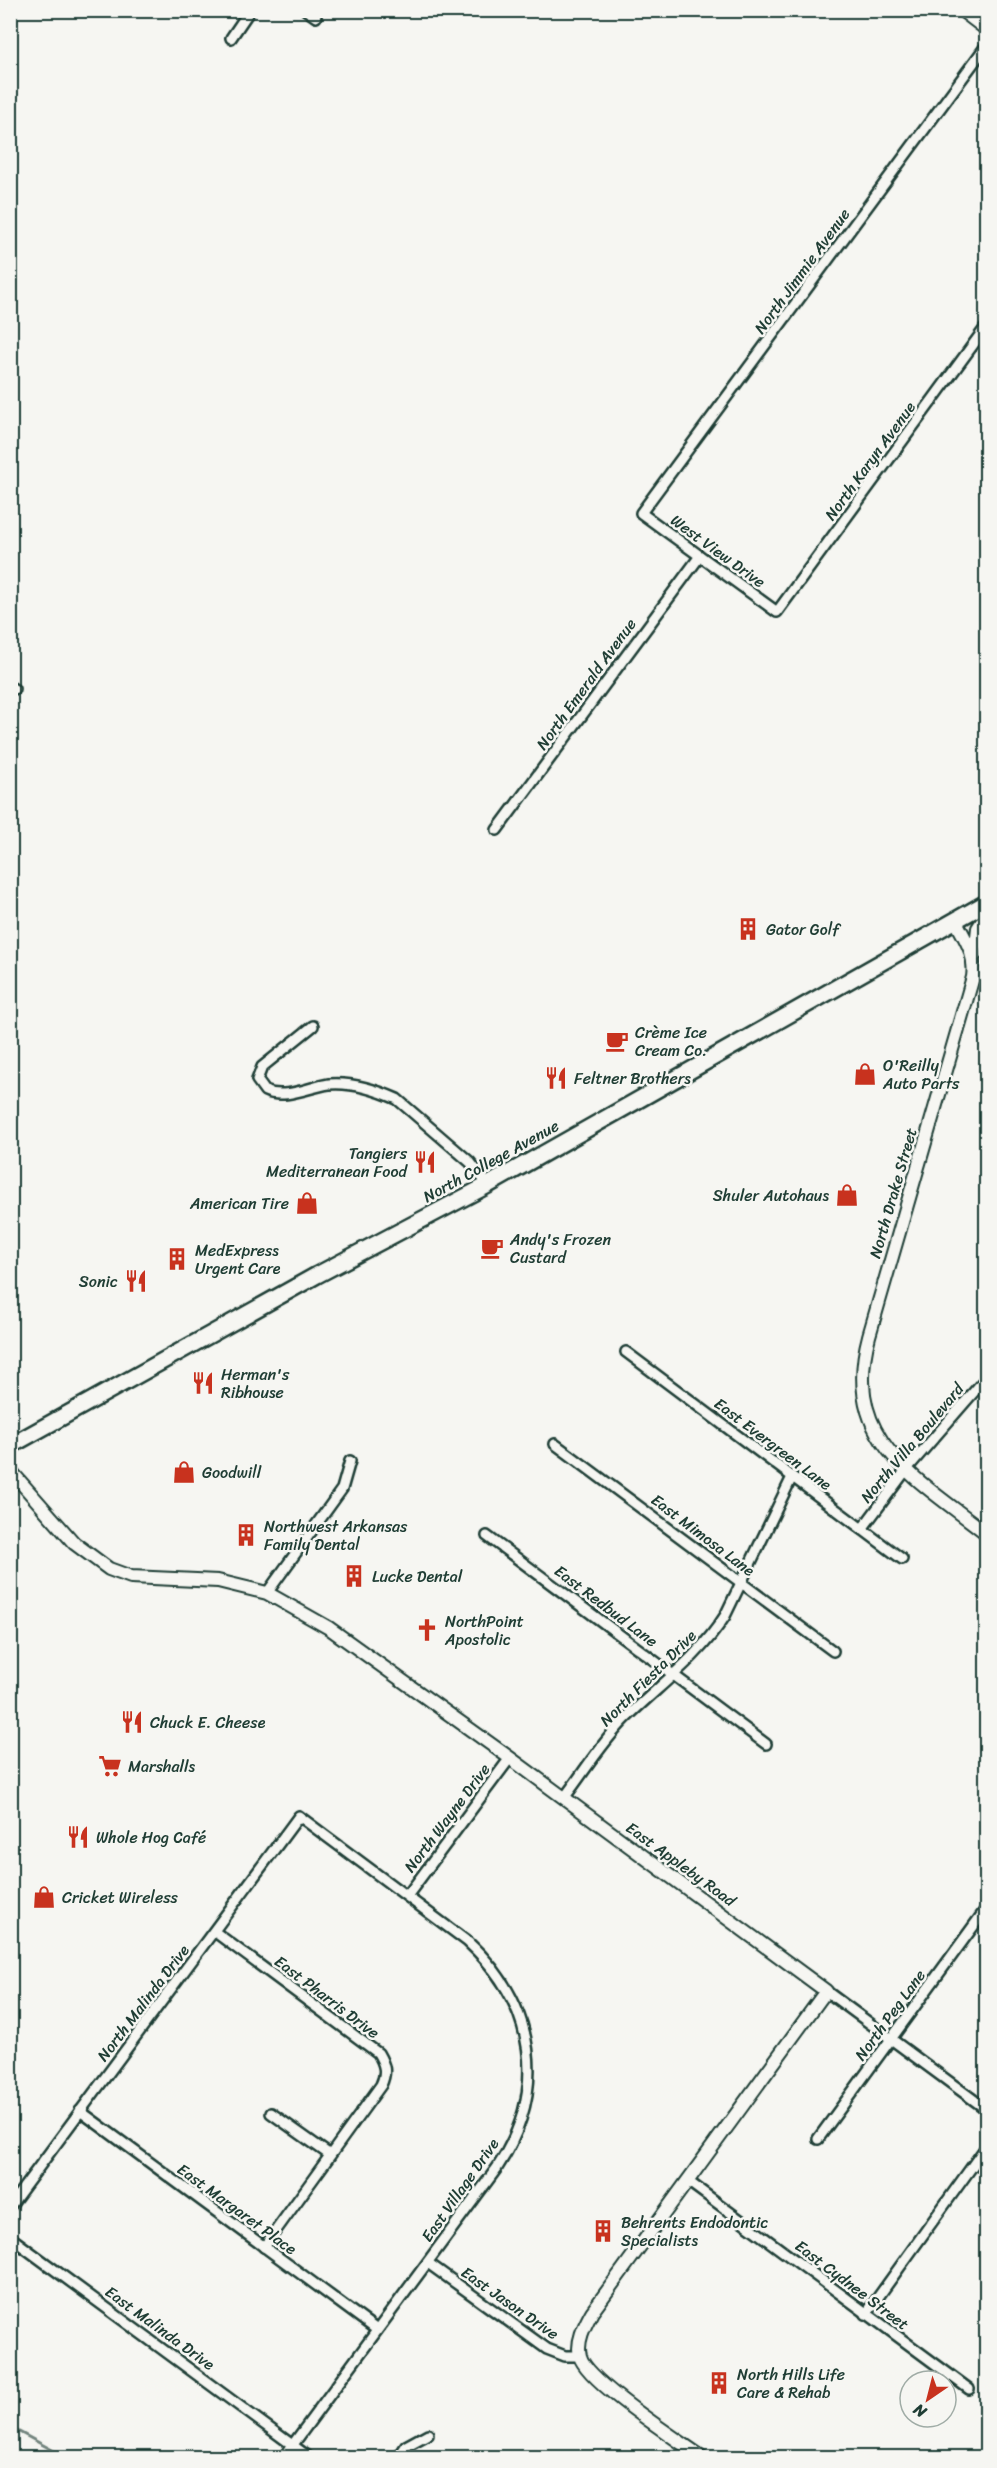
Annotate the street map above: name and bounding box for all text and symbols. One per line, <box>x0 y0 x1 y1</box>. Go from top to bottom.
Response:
street label: North Jimmie Avenue <box>746 202 858 340</box>
street label: North Karyn Avenue <box>817 395 924 527</box>
street label: West View Drive <box>664 506 772 596</box>
street label: North Emerald Avenue <box>528 612 644 756</box>
place label: Gator Golf <box>766 915 841 944</box>
building icon: Gator Golf <box>735 916 761 942</box>
place label: Crème Ice Cream Co. <box>635 1018 707 1065</box>
cafe icon: Crème Ice Cream Co. <box>604 1028 630 1054</box>
place label: O'Reilly Auto Parts <box>882 1051 960 1098</box>
shop icon: O'Reilly Auto Parts <box>852 1061 878 1087</box>
place label: Feltner Brothers <box>574 1064 691 1093</box>
restaurant icon: Feltner Brothers <box>543 1065 569 1091</box>
street label: North College Avenue <box>417 1111 565 1211</box>
street label: North Drake Street <box>860 1124 926 1262</box>
place label: Tangiers Mediterranean Food <box>266 1139 409 1186</box>
restaurant icon: Tangiers Mediterranean Food <box>412 1149 438 1175</box>
place label: Shuler Autohaus <box>713 1181 829 1210</box>
shop icon: Shuler Autohaus <box>834 1182 860 1208</box>
place label: American Tire <box>189 1189 289 1218</box>
shop icon: American Tire <box>294 1190 320 1216</box>
place label: Andy's Frozen Custard <box>509 1225 611 1272</box>
cafe icon: Andy's Frozen Custard <box>479 1235 505 1261</box>
place label: MedExpress Urgent Care <box>195 1236 281 1283</box>
building icon: MedExpress Urgent Care <box>164 1246 190 1272</box>
place label: Sonic <box>79 1267 118 1296</box>
restaurant icon: Sonic <box>123 1268 149 1294</box>
place label: Herman's Ribhouse <box>221 1360 290 1407</box>
restaurant icon: Herman's Ribhouse <box>190 1370 216 1396</box>
street label: North Villa Boulevard <box>853 1375 972 1510</box>
street label: East Evergreen Lane <box>708 1390 839 1498</box>
place label: Goodwill <box>202 1458 262 1487</box>
shop icon: Goodwill <box>171 1459 197 1485</box>
street label: East Mimosa Lane <box>645 1486 762 1584</box>
place label: Northwest Arkansas Family Dental <box>264 1512 408 1559</box>
building icon: Northwest Arkansas Family Dental <box>233 1522 259 1548</box>
street label: East Redbud Lane <box>548 1557 664 1655</box>
place label: Lucke Dental <box>372 1562 463 1591</box>
building icon: Lucke Dental <box>341 1563 367 1589</box>
place label: NorthPoint Apostolic <box>444 1607 524 1654</box>
church icon: NorthPoint Apostolic <box>414 1617 440 1643</box>
street label: North Fiesta Drive <box>592 1622 704 1734</box>
place label: Chuck E. Cheese <box>150 1708 266 1737</box>
restaurant icon: Chuck E. Cheese <box>119 1709 145 1735</box>
place label: Marshalls <box>128 1752 196 1781</box>
supermarket icon: Marshalls <box>97 1753 123 1779</box>
street label: North Wayne Drive <box>396 1757 498 1879</box>
street label: East Appleby Road <box>620 1814 744 1915</box>
place label: Whole Hog Café <box>96 1823 206 1852</box>
restaurant icon: Whole Hog Café <box>65 1824 91 1850</box>
place label: Cricket Wireless <box>62 1883 178 1912</box>
shop icon: Cricket Wireless <box>31 1884 57 1910</box>
street label: North Malinda Drive <box>89 1938 197 2068</box>
street label: East Pharris Drive <box>268 1947 386 2047</box>
street label: North Peg Lane <box>847 1963 933 2067</box>
street label: East Village Drive <box>413 2132 507 2248</box>
street label: East Margaret Place <box>171 2155 303 2263</box>
place label: Behrents Endodontic Specialists <box>621 2208 768 2255</box>
building icon: Behrents Endodontic Specialists <box>590 2218 616 2244</box>
street label: East Cydnee Street <box>788 2232 916 2338</box>
street label: East Jason Drive <box>455 2258 565 2348</box>
street label: East Malinda Drive <box>99 2278 222 2378</box>
place label: North Hills Life Care & Rehab <box>737 2360 845 2407</box>
north arrow <box>898 2369 958 2429</box>
building icon: North Hills Life Care & Rehab <box>706 2370 732 2396</box>
text: N <box>906 2395 933 2427</box>

